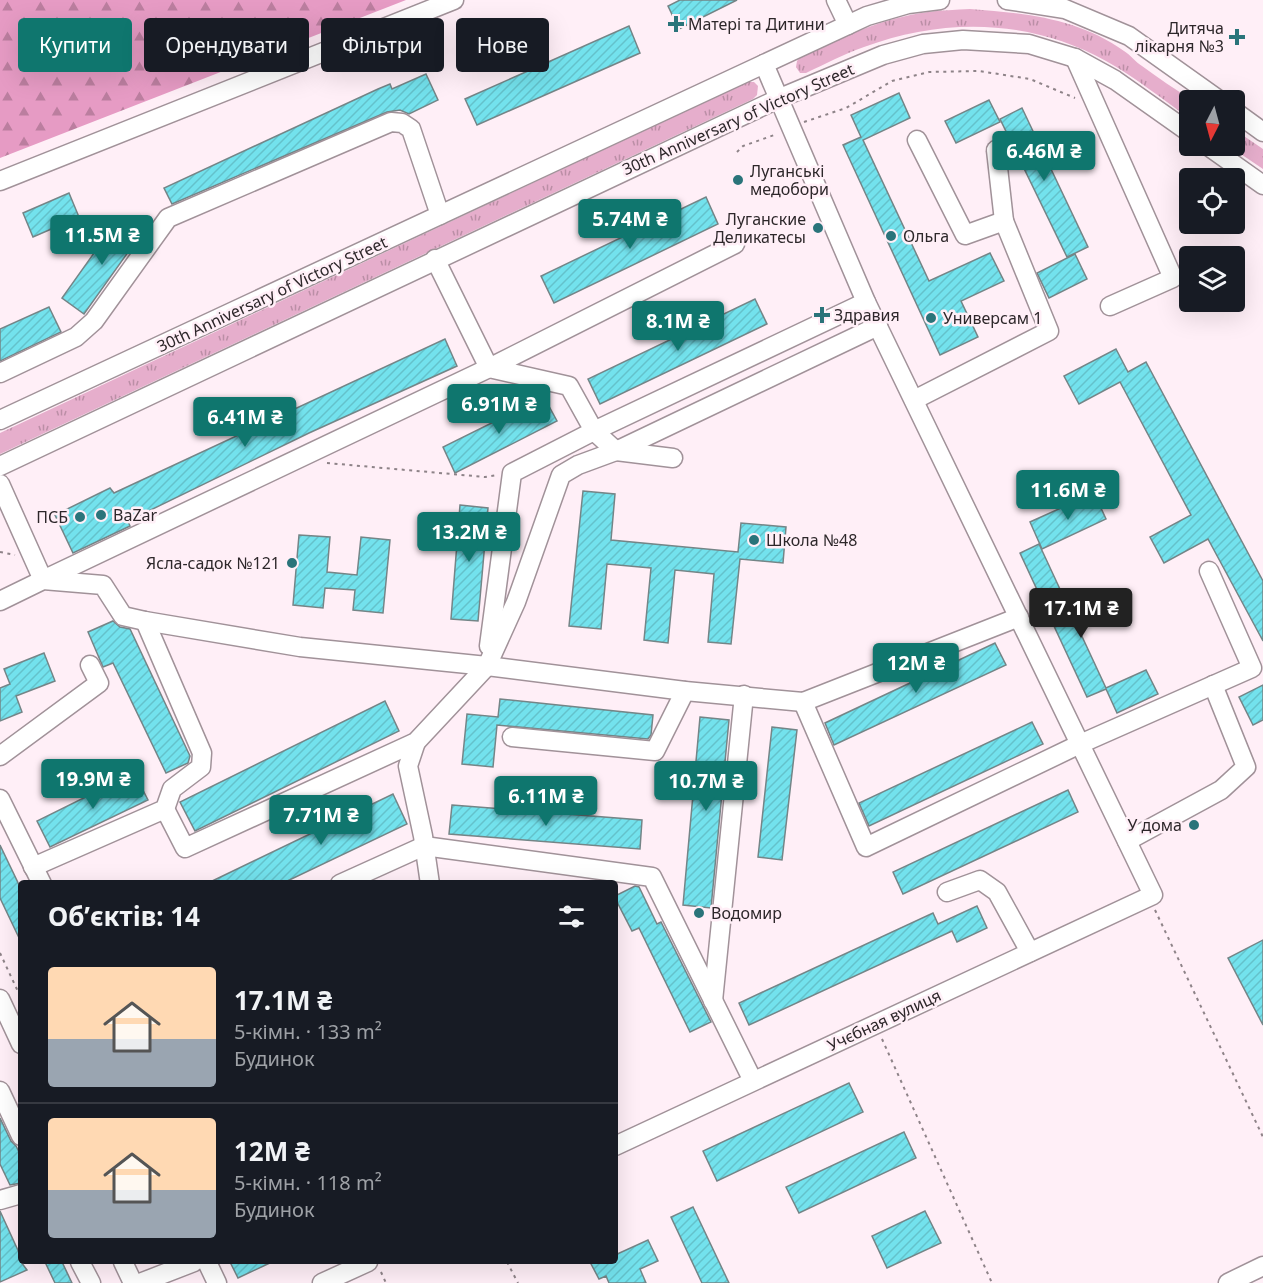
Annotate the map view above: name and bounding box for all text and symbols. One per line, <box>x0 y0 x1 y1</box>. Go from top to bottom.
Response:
place label: Матері та Дитини <box>688 13 825 35</box>
marker: Матері та Дитини <box>669 17 683 31</box>
place label: Дитяча лікарня №3 <box>1135 17 1224 57</box>
chip: Купити <box>18 18 132 72</box>
chip: Орендувати <box>144 18 309 72</box>
chip: Фільтри <box>321 18 444 72</box>
chip: Нове <box>456 18 549 72</box>
marker: Дитяча лікарня №3 <box>1228 28 1246 46</box>
street label: 30th Anniversary of Victory Street <box>619 58 858 180</box>
north arrow <box>1179 90 1245 156</box>
map controls <box>1179 90 1245 312</box>
pin: 6.46M ₴ <box>989 131 1099 182</box>
text: 6.46M ₴ <box>1006 137 1082 164</box>
place label: Луганські медобори <box>750 160 829 200</box>
button: locate <box>1179 168 1245 234</box>
marker: Луганські медобори <box>731 173 745 187</box>
pin: 5.74M ₴ <box>575 199 685 250</box>
text: 5.74M ₴ <box>592 205 668 232</box>
place label: Луганские Деликатесы <box>713 208 806 248</box>
pin: 11.5M ₴ <box>47 215 157 266</box>
text: 11.5M ₴ <box>64 221 140 248</box>
marker: Луганские Деликатесы <box>811 221 825 235</box>
place label: Ольга <box>903 225 949 247</box>
marker: Ольга <box>884 229 898 243</box>
street label: 30th Anniversary of Victory Street <box>153 231 391 357</box>
button: layers <box>1179 246 1245 312</box>
pin: 8.1M ₴ <box>629 301 727 352</box>
place label: Здравия <box>834 304 900 326</box>
text: 8.1M ₴ <box>646 307 710 334</box>
place label: Универсам 1 <box>943 307 1042 329</box>
marker: Здравия <box>815 308 829 322</box>
marker: Универсам 1 <box>924 311 938 325</box>
pin: 6.91M ₴ <box>444 384 554 435</box>
text: 6.91M ₴ <box>461 390 537 417</box>
pin: 6.41M ₴ <box>190 397 300 448</box>
text: 6.41M ₴ <box>207 403 283 430</box>
pin: 11.6M ₴ <box>1013 470 1123 521</box>
text: 11.6M ₴ <box>1030 476 1106 503</box>
place label: BaZar <box>113 504 158 526</box>
place label: ПСБ <box>36 506 68 528</box>
marker: BaZar <box>94 508 108 522</box>
marker: ПСБ <box>73 510 87 524</box>
pin: 13.2M ₴ <box>414 512 524 563</box>
text: 13.2M ₴ <box>431 518 507 545</box>
place label: Школа №48 <box>766 529 857 551</box>
marker: Школа №48 <box>747 533 761 547</box>
place label: Ясла-садок №121 <box>146 552 280 574</box>
marker: Ясла-садок №121 <box>285 556 299 570</box>
pin: 17.1M ₴ <box>1026 588 1136 639</box>
text: 17.1M ₴ <box>1043 594 1119 621</box>
pin: 12M ₴ <box>874 643 958 694</box>
text: 12M ₴ <box>887 649 945 676</box>
pin: 19.9M ₴ <box>38 759 148 810</box>
pin: 10.7M ₴ <box>651 761 761 812</box>
text: 19.9M ₴ <box>55 765 131 792</box>
text: 10.7M ₴ <box>668 767 744 794</box>
pin: 6.11M ₴ <box>491 776 601 827</box>
text: 6.11M ₴ <box>508 782 584 809</box>
pin: 7.71M ₴ <box>266 795 376 846</box>
text: 7.71M ₴ <box>283 801 359 828</box>
place label: У дома <box>1128 814 1182 836</box>
marker: У дома <box>1187 818 1201 832</box>
text: Об’єктів: 14 <box>48 898 200 934</box>
icon: filters <box>555 900 588 933</box>
place label: Водомир <box>711 902 782 924</box>
marker: Водомир <box>692 906 706 920</box>
text: 17.1M ₴ <box>234 982 332 1018</box>
street label: Учєбная вулиця <box>824 984 944 1056</box>
icon: home <box>96 991 168 1063</box>
text: 5-кімн. · 133 m² <box>234 1018 382 1045</box>
text: Будинок <box>234 1045 315 1072</box>
text: 12M ₴ <box>234 1133 310 1169</box>
icon: home <box>96 1142 168 1214</box>
text: 5-кімн. · 118 m² <box>234 1169 382 1196</box>
text: Будинок <box>234 1196 315 1223</box>

